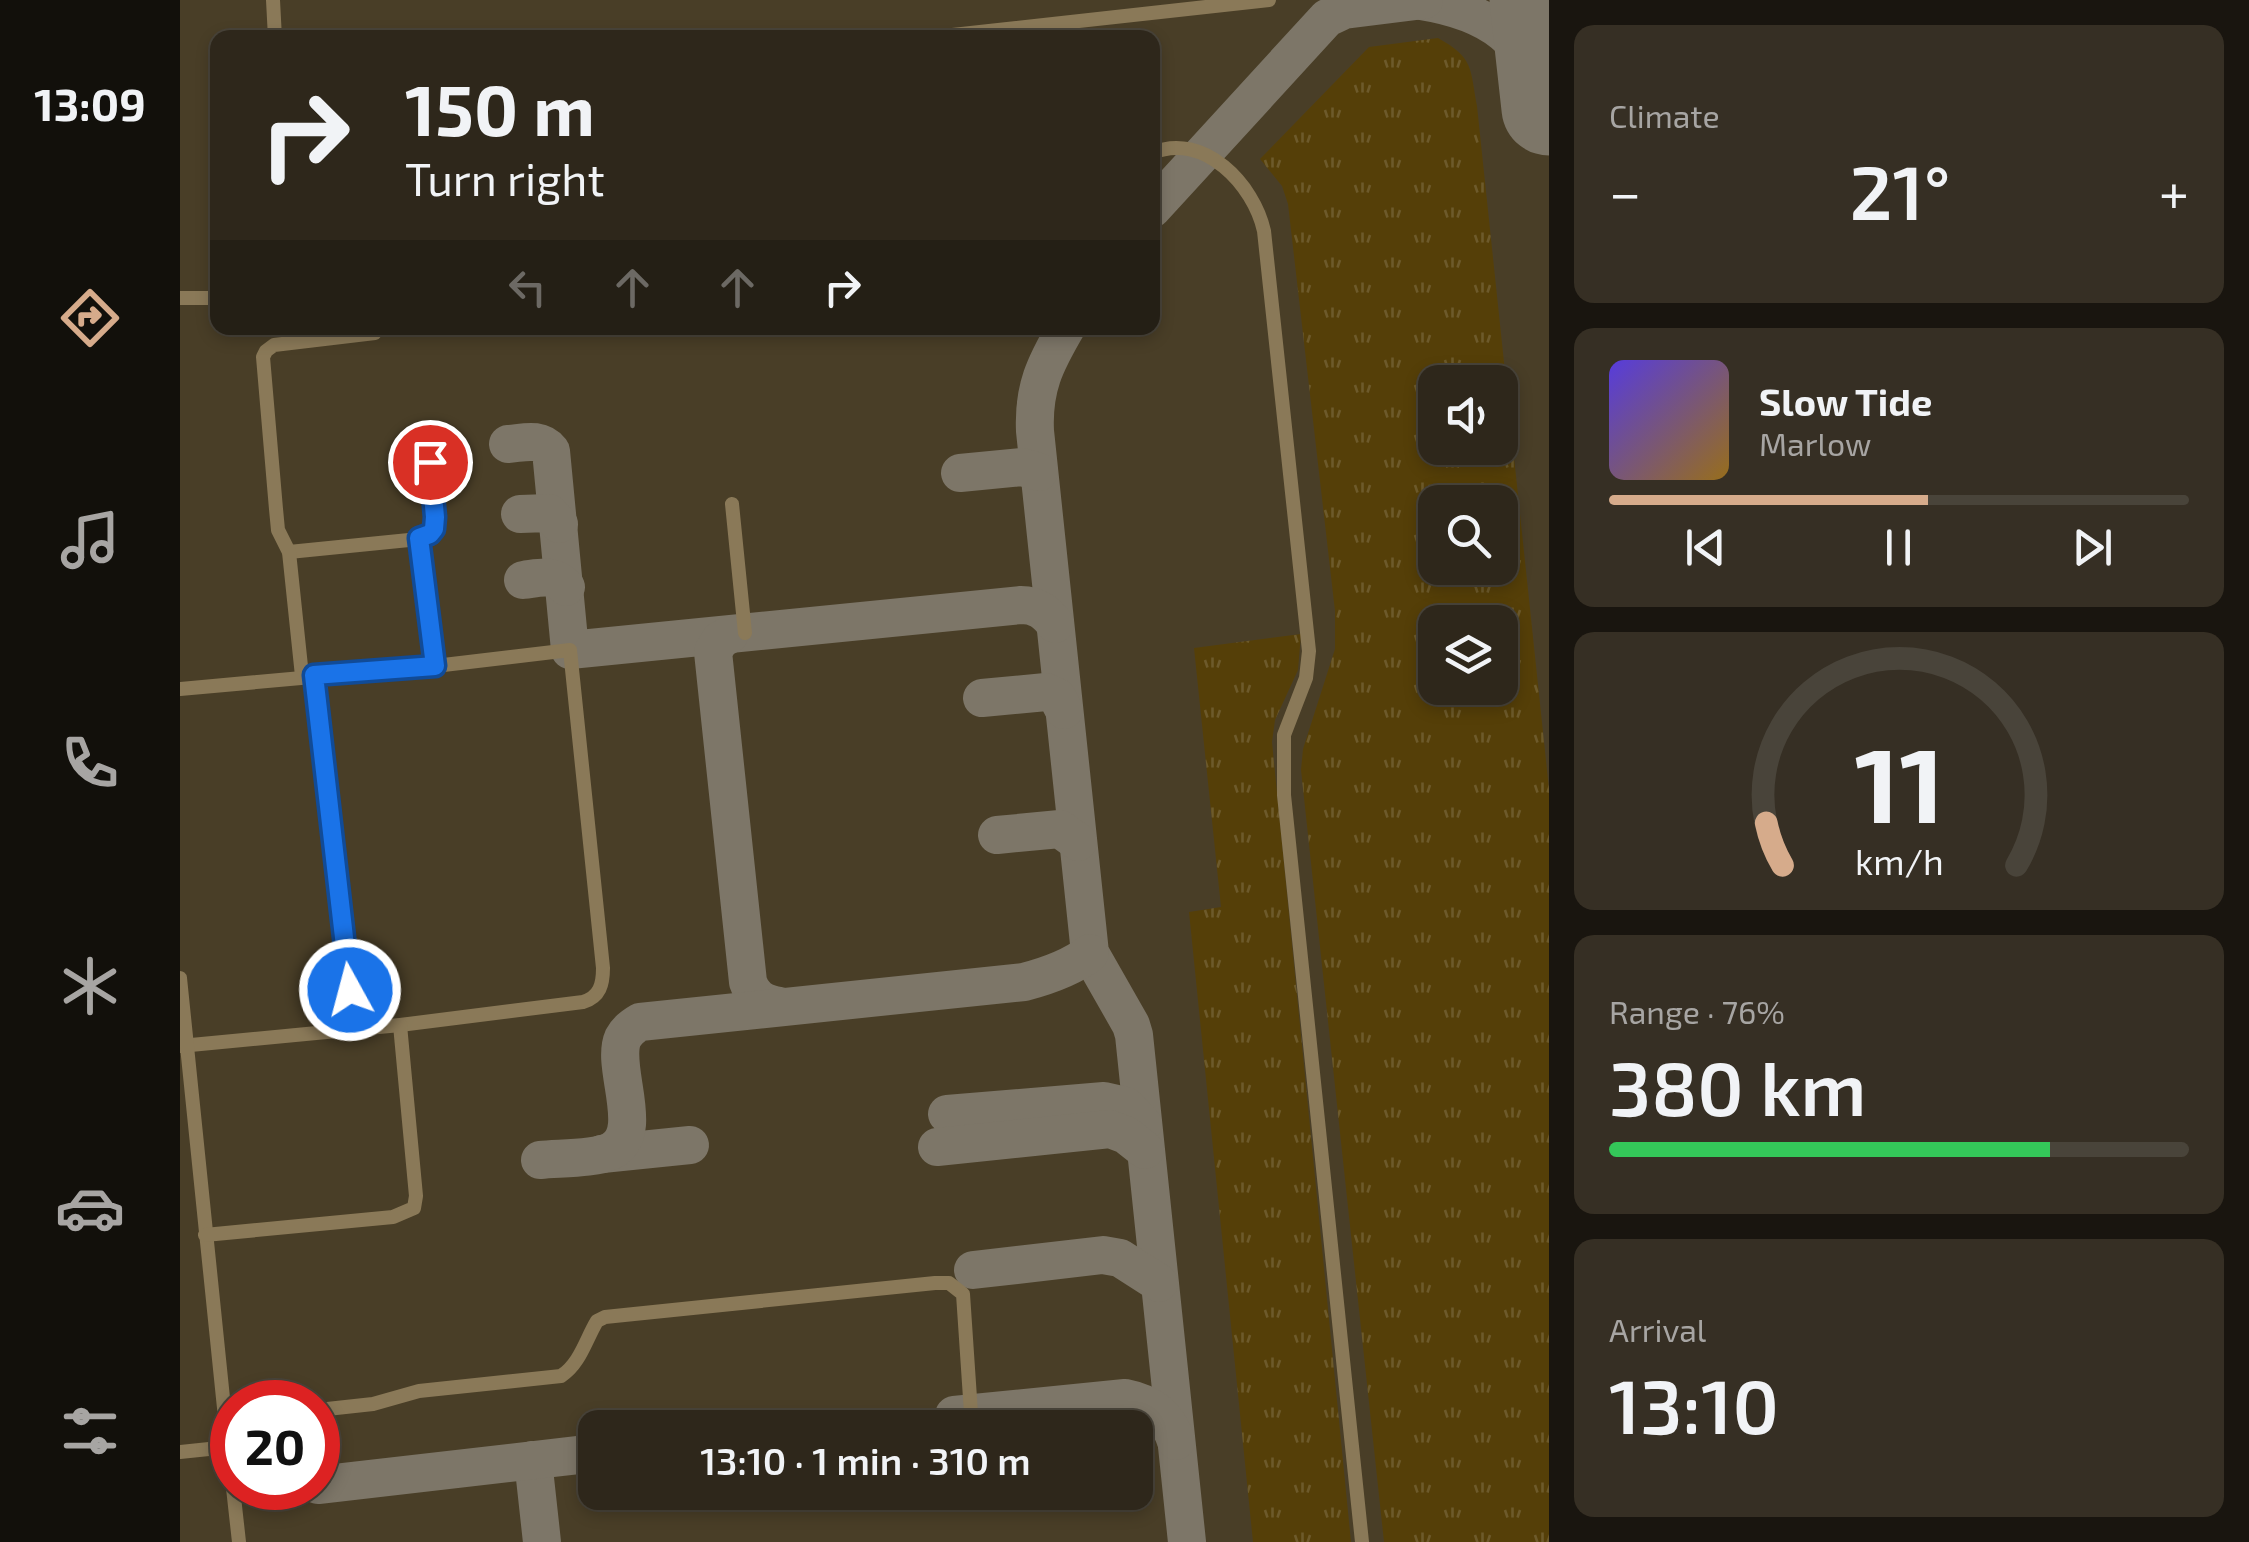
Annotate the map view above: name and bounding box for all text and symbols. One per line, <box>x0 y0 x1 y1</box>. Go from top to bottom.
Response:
text: 150 m <box>405 66 595 150</box>
icon: right <box>240 70 370 200</box>
text: 13:09 <box>34 76 146 130</box>
text: Climate <box>1609 96 1720 134</box>
text: 21° <box>1850 145 1950 235</box>
text: Turn right <box>405 151 605 205</box>
text: − <box>1609 158 1641 224</box>
text: + <box>2159 158 2189 224</box>
icon: left <box>500 260 555 315</box>
icon: ahead <box>605 260 660 315</box>
icon: ahead <box>710 260 765 315</box>
icon: right <box>815 260 870 315</box>
icon: directions <box>55 283 125 353</box>
map controls <box>1418 365 1518 705</box>
button: sound <box>1418 365 1518 465</box>
text: Slow Tide <box>1759 378 1932 424</box>
pin <box>388 420 473 505</box>
text: Marlow <box>1759 424 1871 462</box>
icon: arrive <box>403 435 458 490</box>
button: search <box>1418 485 1518 585</box>
icon: music <box>55 505 125 575</box>
icon: previous <box>1678 520 1733 575</box>
icon: pause <box>1871 520 1926 575</box>
icon: next <box>2065 520 2120 575</box>
button: layers <box>1418 605 1518 705</box>
text: 11 <box>1854 719 1944 844</box>
icon: phone <box>55 728 125 798</box>
text: km/h <box>1855 839 1943 882</box>
position arrow <box>298 938 402 1042</box>
icon: climate <box>55 951 125 1021</box>
text: Range · 76% <box>1609 992 1785 1030</box>
text: 380 km <box>1609 1041 1866 1131</box>
icon: car <box>55 1173 125 1243</box>
text: Arrival <box>1609 1310 1706 1348</box>
text: 13:10 <box>1609 1359 1779 1449</box>
speed limit sign: 20 <box>210 1380 340 1510</box>
icon: filters <box>55 1396 125 1466</box>
text: 13:10 · 1 min · 310 m <box>700 1437 1031 1483</box>

